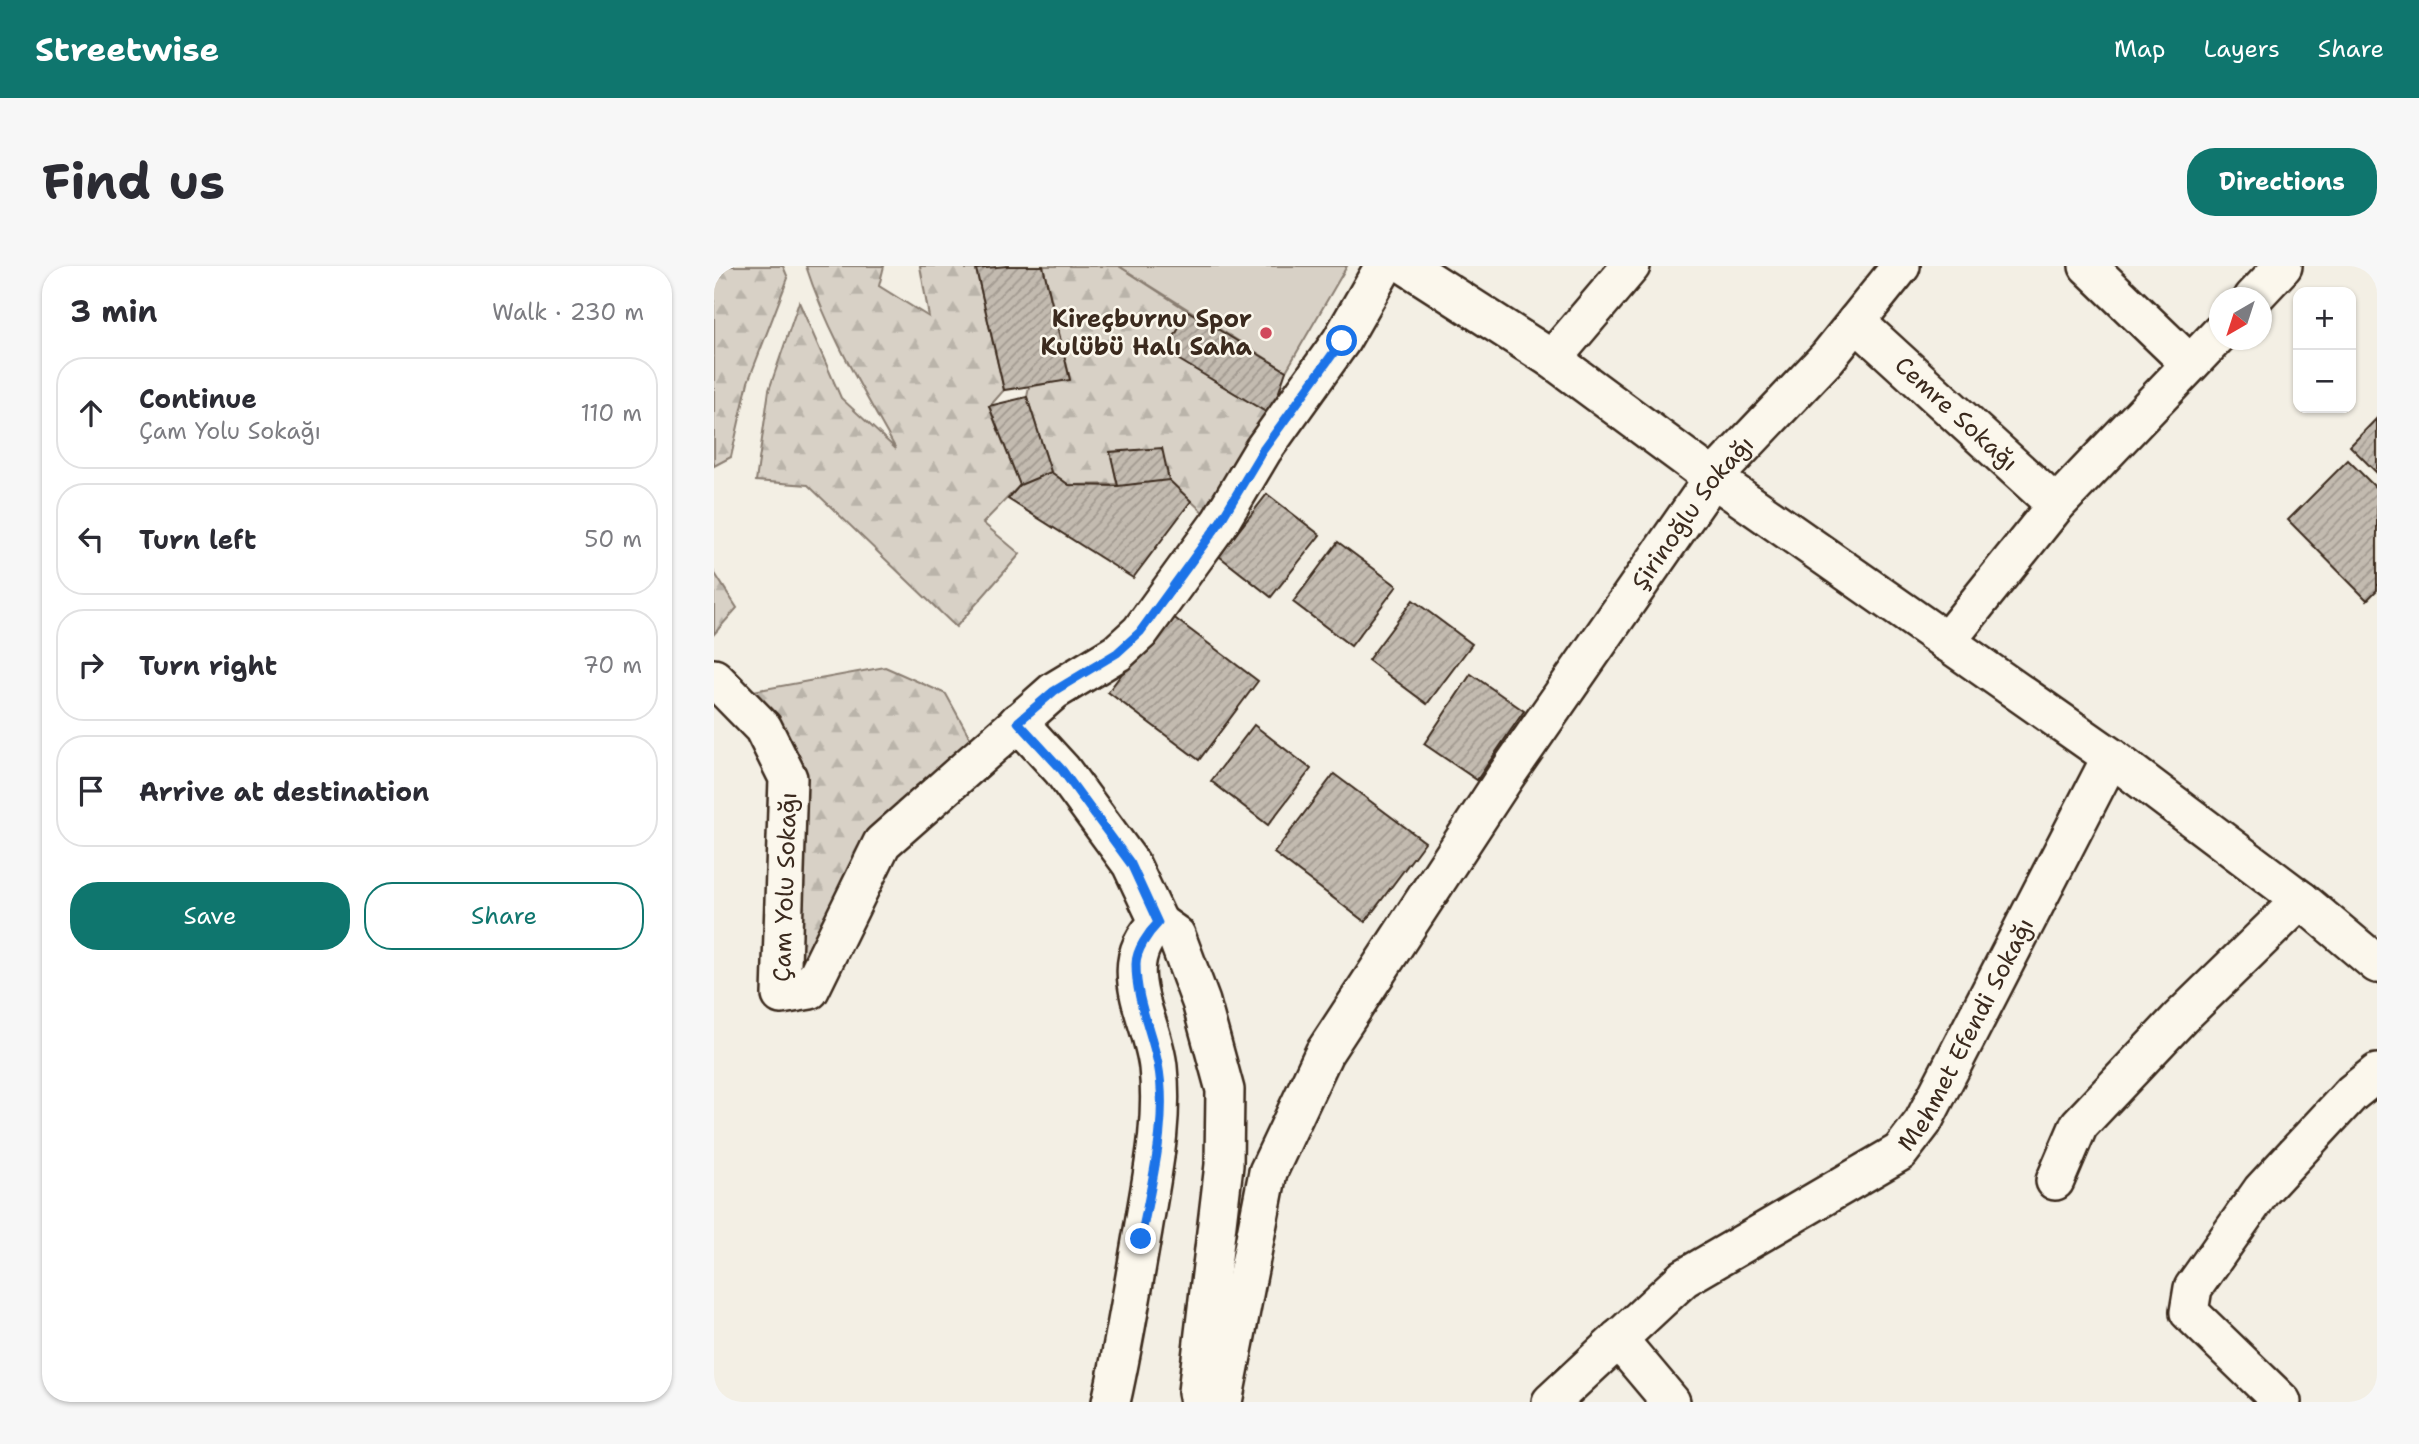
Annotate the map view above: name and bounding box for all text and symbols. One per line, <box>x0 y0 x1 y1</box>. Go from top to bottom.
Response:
text: Streetwise <box>35 27 219 72</box>
text: Map <box>2114 33 2165 65</box>
text: Layers <box>2203 33 2280 65</box>
text: Share <box>2318 33 2384 65</box>
button: Directions <box>2187 148 2377 216</box>
text: Find us <box>42 149 225 215</box>
north arrow <box>2209 287 2272 350</box>
map controls <box>2293 287 2356 413</box>
button: + <box>2293 287 2356 350</box>
text: 3 min <box>70 291 157 332</box>
text: Walk · 230 m <box>492 297 644 327</box>
place label: Kireçburnu Spor Kulübü Halı Saha <box>1040 303 1253 363</box>
marker: Kireçburnu Spor Kulübü Halı Saha <box>1258 325 1274 341</box>
route start <box>1326 325 1357 356</box>
street label: Cemre Sokağı <box>1888 349 2025 478</box>
button: − <box>2293 350 2356 413</box>
text: Continue <box>139 381 257 416</box>
icon: ahead <box>72 394 110 432</box>
text: 110 m <box>580 398 642 428</box>
text: Çam Yolu Sokağı <box>139 416 321 446</box>
street label: Şirinoğlu Sokağı <box>1624 429 1761 596</box>
icon: left <box>72 520 110 558</box>
text: Turn left <box>139 522 256 557</box>
text: 50 m <box>584 524 642 554</box>
icon: right <box>72 646 110 684</box>
text: Turn right <box>139 648 277 683</box>
text: 70 m <box>583 650 642 680</box>
icon: arrive <box>72 772 110 810</box>
text: Arrive at destination <box>139 774 429 809</box>
street label: Çam Yolu Sokağı <box>766 792 804 982</box>
button: Save <box>70 882 350 950</box>
button: Share <box>364 882 644 950</box>
street label: Mehmet Efendi Sokağı <box>1890 912 2041 1158</box>
route end <box>1125 1223 1156 1254</box>

